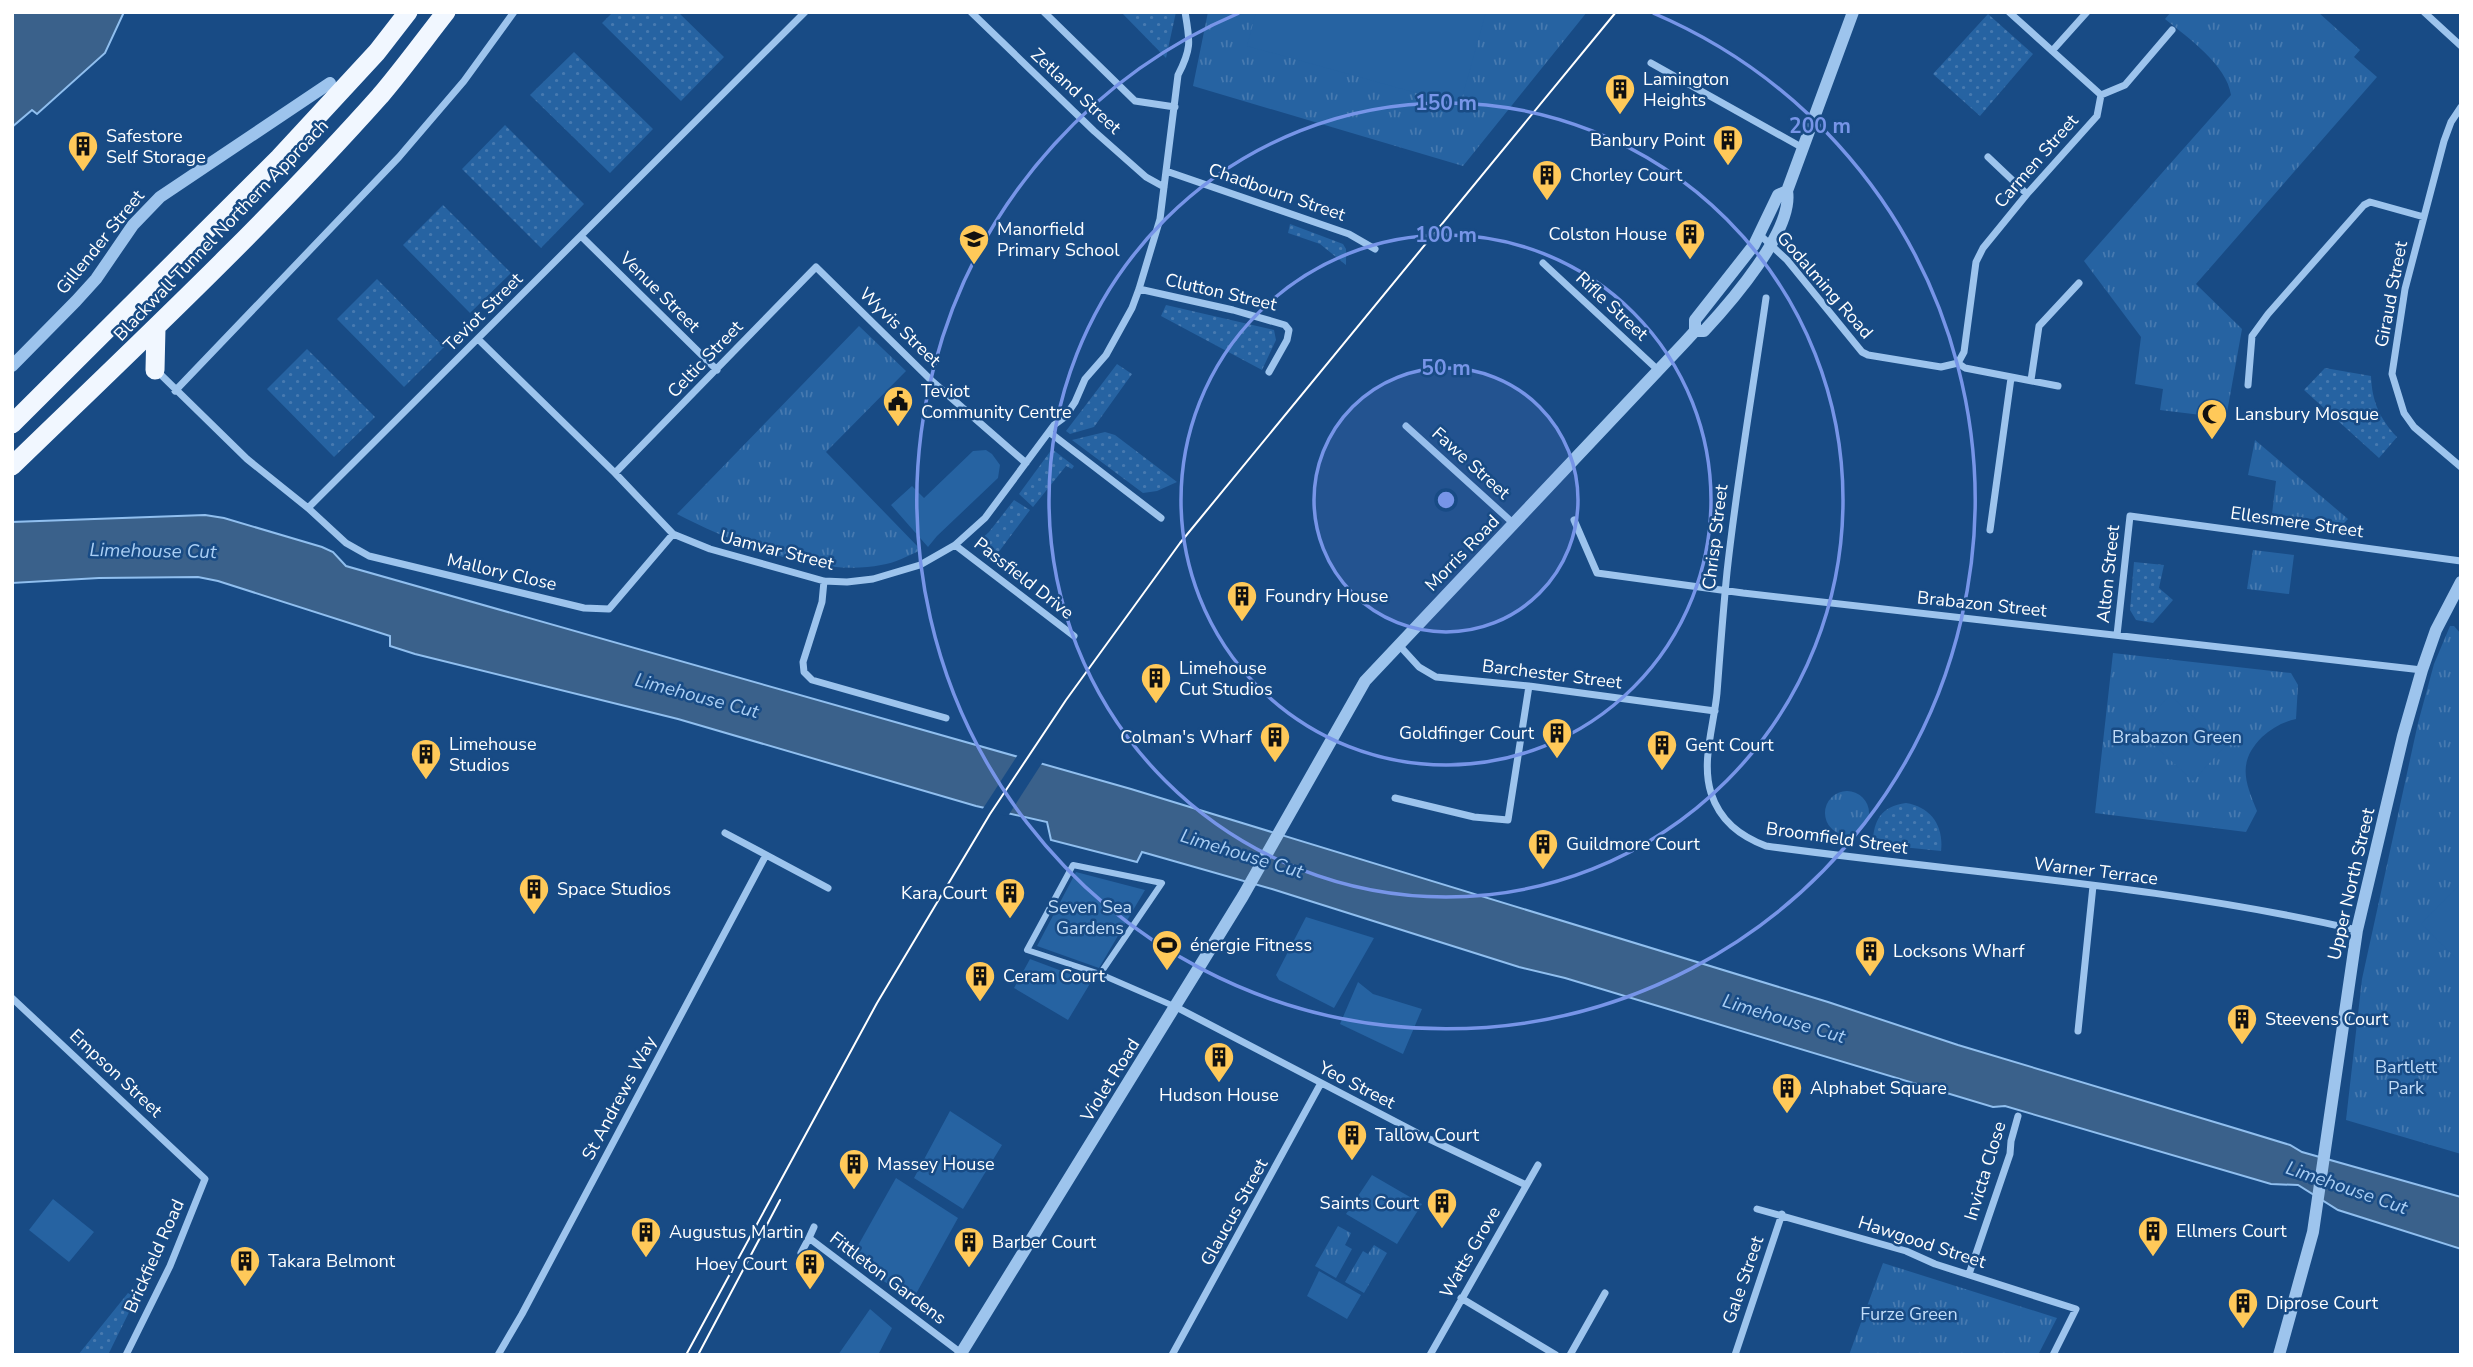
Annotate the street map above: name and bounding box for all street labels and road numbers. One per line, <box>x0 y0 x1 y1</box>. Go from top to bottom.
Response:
street label: Zetland Street <box>1026 43 1127 140</box>
street label: Carmen Street <box>1989 109 2084 213</box>
street label: Blackwall Tunnel Northern Approach <box>108 114 334 346</box>
street label: Chadbourn Street <box>1205 157 1349 227</box>
street label: Gillender Street <box>50 184 150 299</box>
street label: Godalming Road <box>1772 226 1878 344</box>
street label: Giraud Street <box>2369 238 2413 349</box>
street label: Venue Street <box>614 246 706 338</box>
street label: Rifle Street <box>1571 266 1654 346</box>
street label: Teviot Street <box>438 267 528 357</box>
street label: Clutton Street <box>1163 268 1280 317</box>
street label: Wyvis Street <box>854 282 947 372</box>
street label: Celtic Street <box>662 315 748 403</box>
street label: Fawe Street <box>1427 422 1516 505</box>
street label: Chrisp Street <box>1697 482 1733 591</box>
street label: Ellesmere Street <box>2229 501 2366 543</box>
street label: Morris Road <box>1419 510 1505 596</box>
street label: Alton Street <box>2091 523 2125 624</box>
street label: Uamvar Street <box>717 524 837 576</box>
street label: Passfield Drive <box>969 531 1079 625</box>
street label: Mallory Close <box>445 548 559 596</box>
street label: Brabazon Street <box>1916 585 2049 623</box>
street label: Barchester Street <box>1481 654 1624 695</box>
street label: Upper North Street <box>2322 805 2380 962</box>
street label: Broomfield Street <box>1765 816 1910 860</box>
street label: Warner Terrace <box>2033 851 2159 891</box>
street label: Empson Street <box>64 1024 168 1123</box>
street label: St Andrews Way <box>576 1031 662 1164</box>
street label: Violet Road <box>1074 1034 1145 1127</box>
street label: Yeo Street <box>1314 1055 1400 1115</box>
street label: Invicta Close <box>1959 1118 2011 1224</box>
street label: Glaucus Street <box>1195 1154 1274 1270</box>
street label: Brickfield Road <box>118 1195 190 1317</box>
street label: Watts Grove <box>1434 1202 1506 1302</box>
street label: Hawgood Street <box>1855 1210 1990 1274</box>
street label: Fittleton Gardens <box>825 1226 951 1330</box>
street label: Gale Street <box>1717 1232 1769 1327</box>

